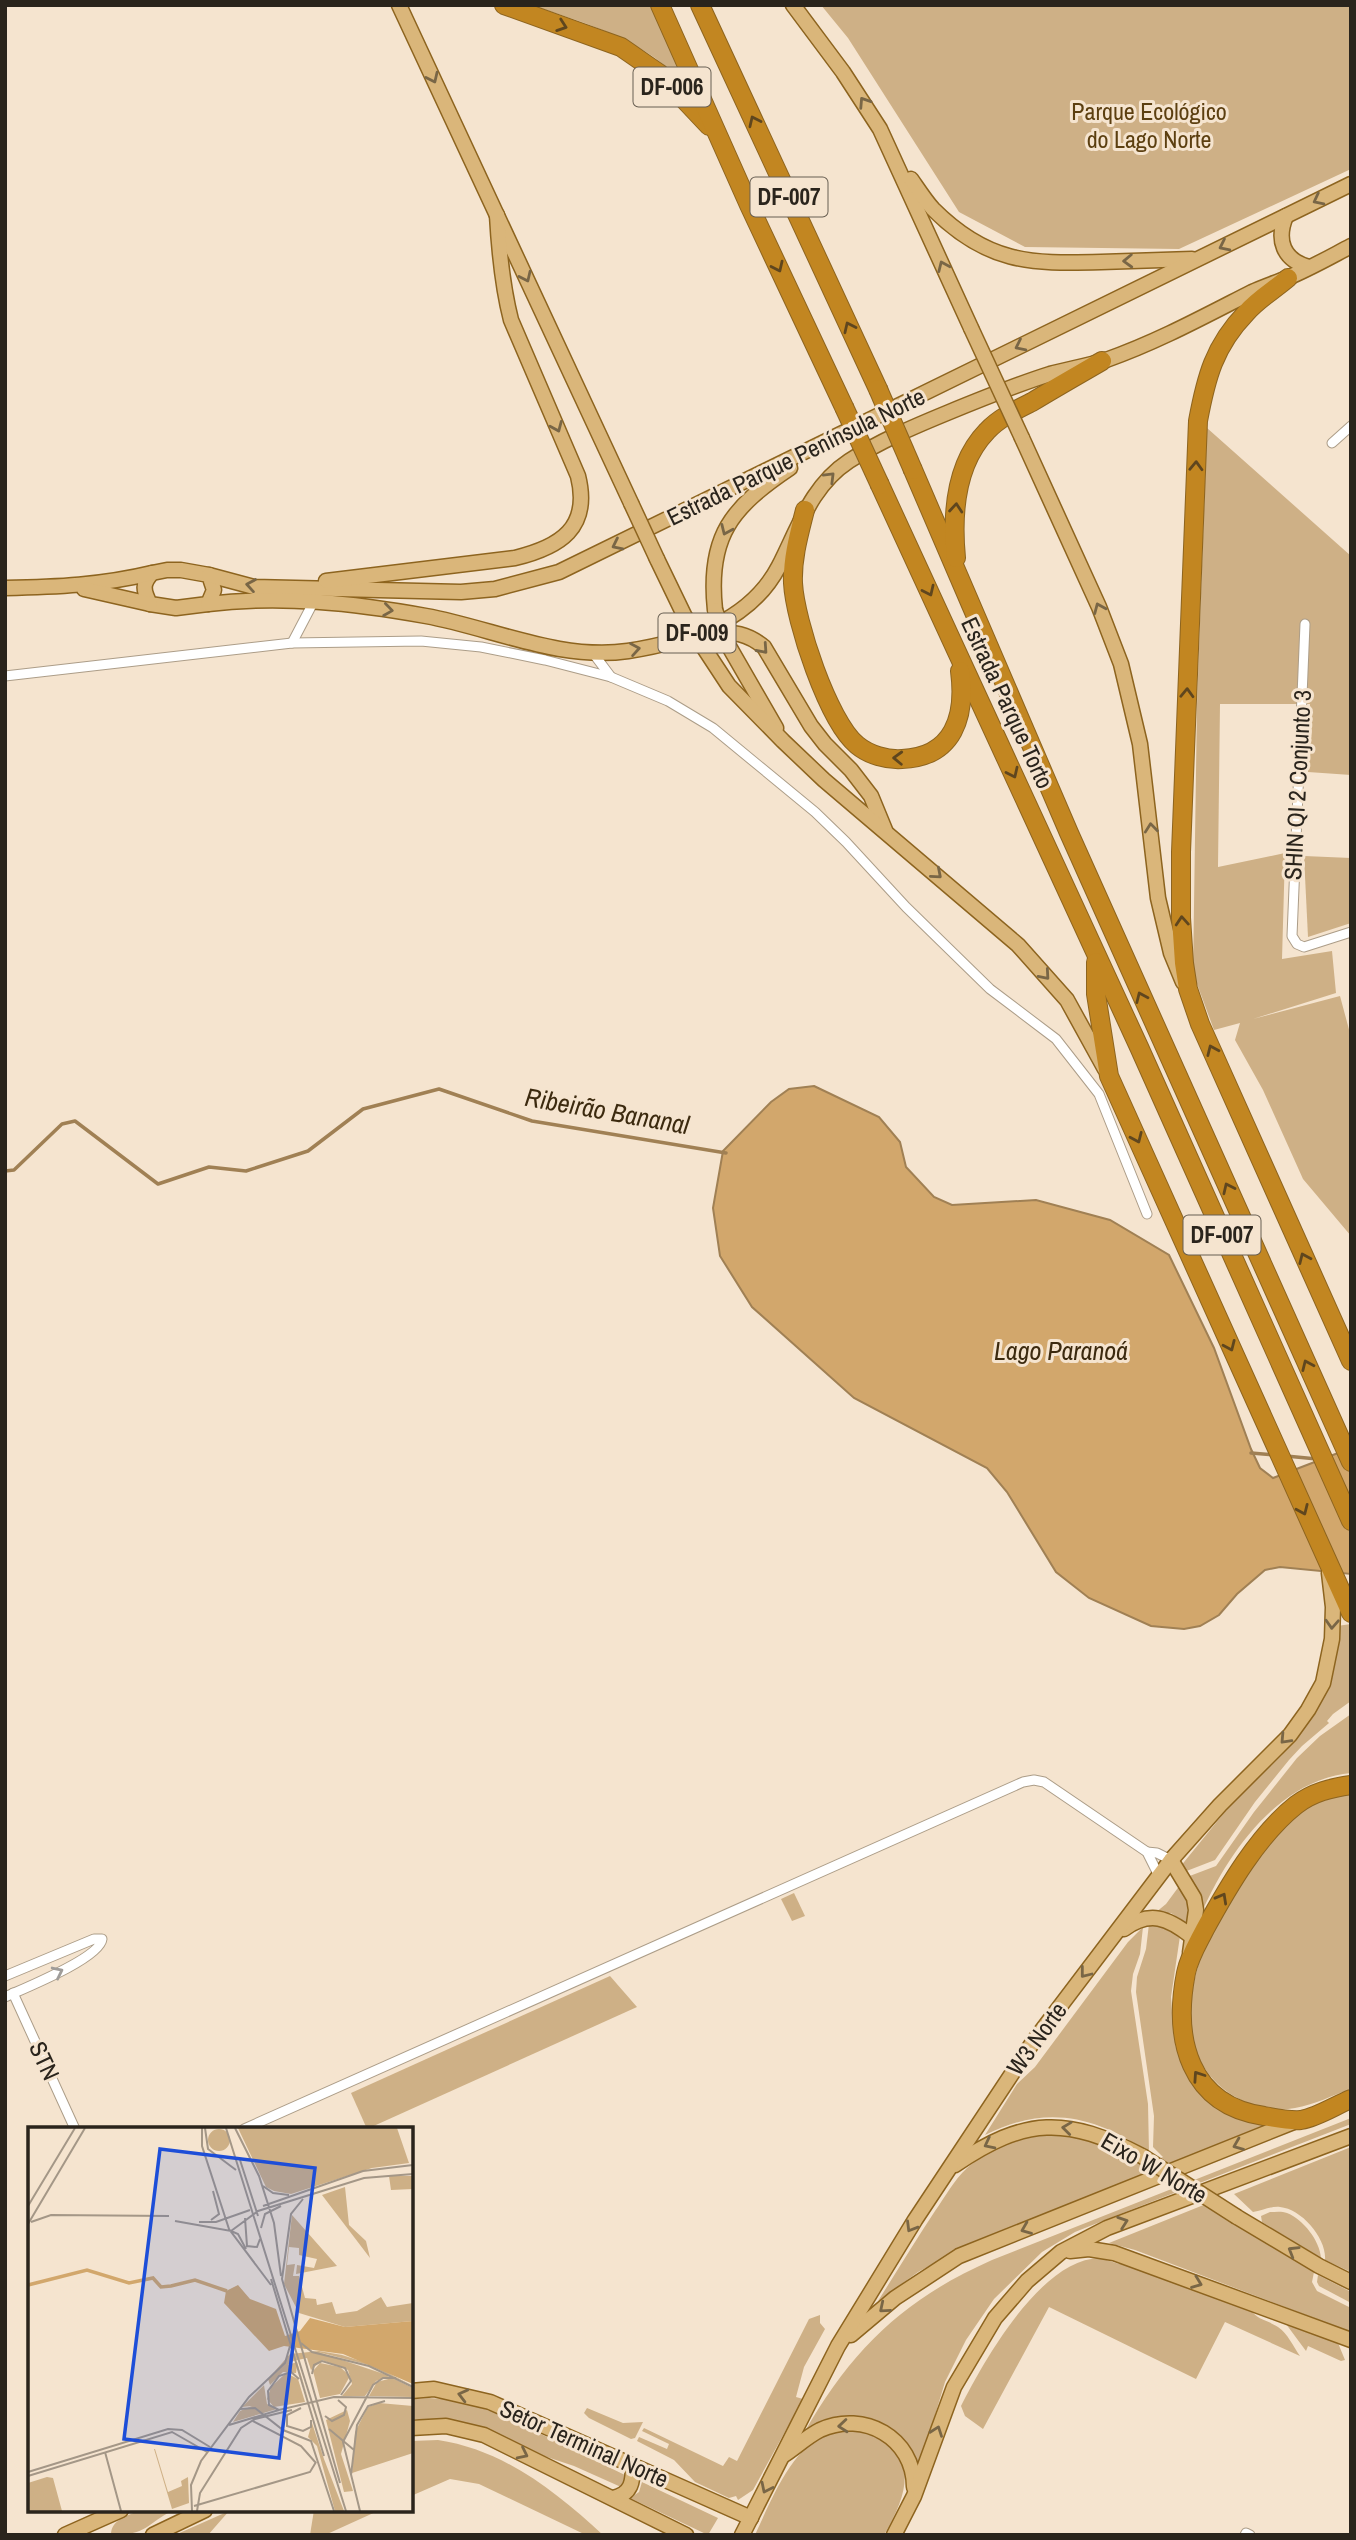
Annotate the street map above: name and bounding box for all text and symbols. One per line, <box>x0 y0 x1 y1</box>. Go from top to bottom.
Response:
one-way arrow <box>556 18 568 32</box>
road number: DF-006 <box>634 68 710 106</box>
one-way arrow <box>425 71 439 83</box>
park label: Parque Ecológico do Lago Norte <box>1071 95 1227 155</box>
one-way arrow <box>859 97 872 110</box>
one-way arrow <box>748 116 762 128</box>
road number: DF-007 <box>750 178 828 216</box>
one-way arrow <box>1313 192 1325 206</box>
one-way arrow <box>1219 238 1231 252</box>
one-way arrow <box>1123 254 1134 269</box>
one-way arrow <box>770 260 784 272</box>
one-way arrow <box>937 261 951 273</box>
one-way arrow <box>518 270 532 282</box>
one-way arrow <box>843 322 857 334</box>
one-way arrow <box>1015 338 1027 352</box>
street label: Estrada Parque Península Norte <box>661 380 930 533</box>
one-way arrow <box>549 419 563 432</box>
one-way arrow <box>1189 460 1204 471</box>
one-way arrow <box>822 473 835 486</box>
one-way arrow <box>949 502 964 513</box>
one-way arrow <box>720 523 734 535</box>
one-way arrow <box>612 537 624 551</box>
one-way arrow <box>245 578 257 593</box>
one-way arrow <box>921 584 935 596</box>
one-way arrow <box>382 603 393 618</box>
one-way arrow <box>1093 603 1107 615</box>
street label: Estrada Parque Torto <box>954 612 1062 793</box>
road number: DF-009 <box>658 614 736 652</box>
one-way arrow <box>755 641 767 654</box>
one-way arrow <box>629 642 641 657</box>
one-way arrow <box>1179 688 1195 698</box>
street label: SHIN QI 2 Conjunto 3 <box>1276 689 1318 881</box>
one-way arrow <box>892 751 903 766</box>
one-way arrow <box>1005 766 1019 778</box>
one-way arrow <box>1144 822 1159 834</box>
one-way arrow <box>928 866 941 878</box>
one-way arrow <box>1174 915 1189 926</box>
one-way arrow <box>1037 966 1049 979</box>
one-way arrow <box>1135 992 1149 1004</box>
one-way arrow <box>1206 1045 1220 1057</box>
water label: Ribeirão Bananal <box>522 1079 693 1142</box>
one-way arrow <box>1129 1131 1143 1143</box>
one-way arrow <box>1223 1183 1237 1196</box>
road number: DF-007 <box>1184 1216 1260 1254</box>
one-way arrow <box>1298 1253 1312 1265</box>
water label: Lago Paranoá <box>994 1333 1128 1368</box>
one-way arrow <box>1222 1339 1236 1351</box>
one-way arrow <box>1301 1360 1315 1372</box>
one-way arrow <box>1295 1503 1309 1515</box>
one-way arrow <box>1325 1619 1340 1630</box>
one-way arrow <box>1280 1731 1293 1744</box>
one-way arrow <box>1214 1892 1227 1905</box>
one-way arrow <box>51 1966 63 1980</box>
one-way arrow <box>1081 1966 1094 1978</box>
street label: W3 Norte <box>999 1995 1074 2081</box>
street label: STN <box>22 2036 68 2085</box>
one-way arrow <box>1193 2071 1206 2084</box>
one-way arrow <box>1061 2121 1073 2136</box>
street label: Eixo W Norte <box>1096 2124 1213 2210</box>
inset map <box>28 2127 413 2512</box>
one-way arrow <box>984 2135 996 2149</box>
one-way arrow <box>1232 2136 1244 2150</box>
one-way arrow <box>1116 2216 1128 2230</box>
one-way arrow <box>906 2219 919 2232</box>
one-way arrow <box>1021 2221 1033 2235</box>
one-way arrow <box>1288 2246 1301 2259</box>
one-way arrow <box>1191 2274 1203 2288</box>
one-way arrow <box>879 2300 892 2312</box>
one-way arrow <box>457 2389 469 2403</box>
street label: Setor Terminal Norte <box>495 2392 674 2495</box>
one-way arrow <box>837 2418 848 2433</box>
one-way arrow <box>929 2426 943 2438</box>
one-way arrow <box>516 2446 528 2460</box>
one-way arrow <box>760 2481 774 2493</box>

